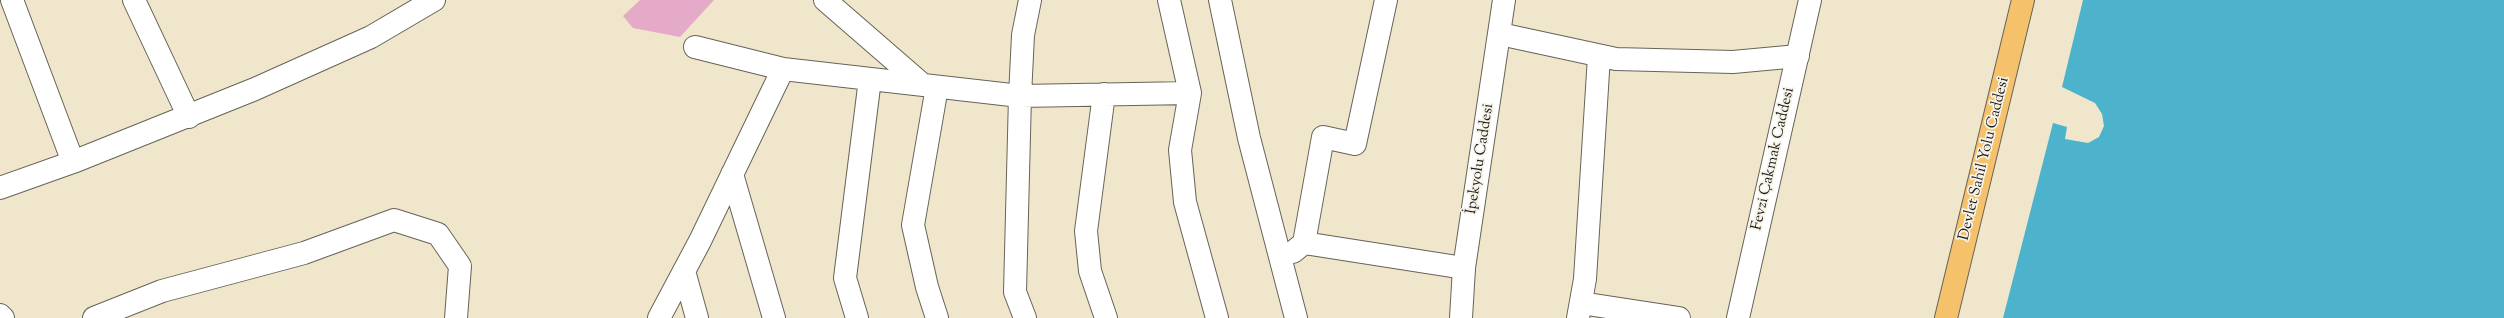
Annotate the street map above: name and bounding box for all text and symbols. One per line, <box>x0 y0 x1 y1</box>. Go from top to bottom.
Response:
street label: Devlet Sahil Yolu Caddesi <box>1956 76 2014 242</box>
street label: Fevzi Çakmak Caddesi <box>1749 86 1799 232</box>
street label: İpekyolu Caddesi <box>1463 102 1499 216</box>

